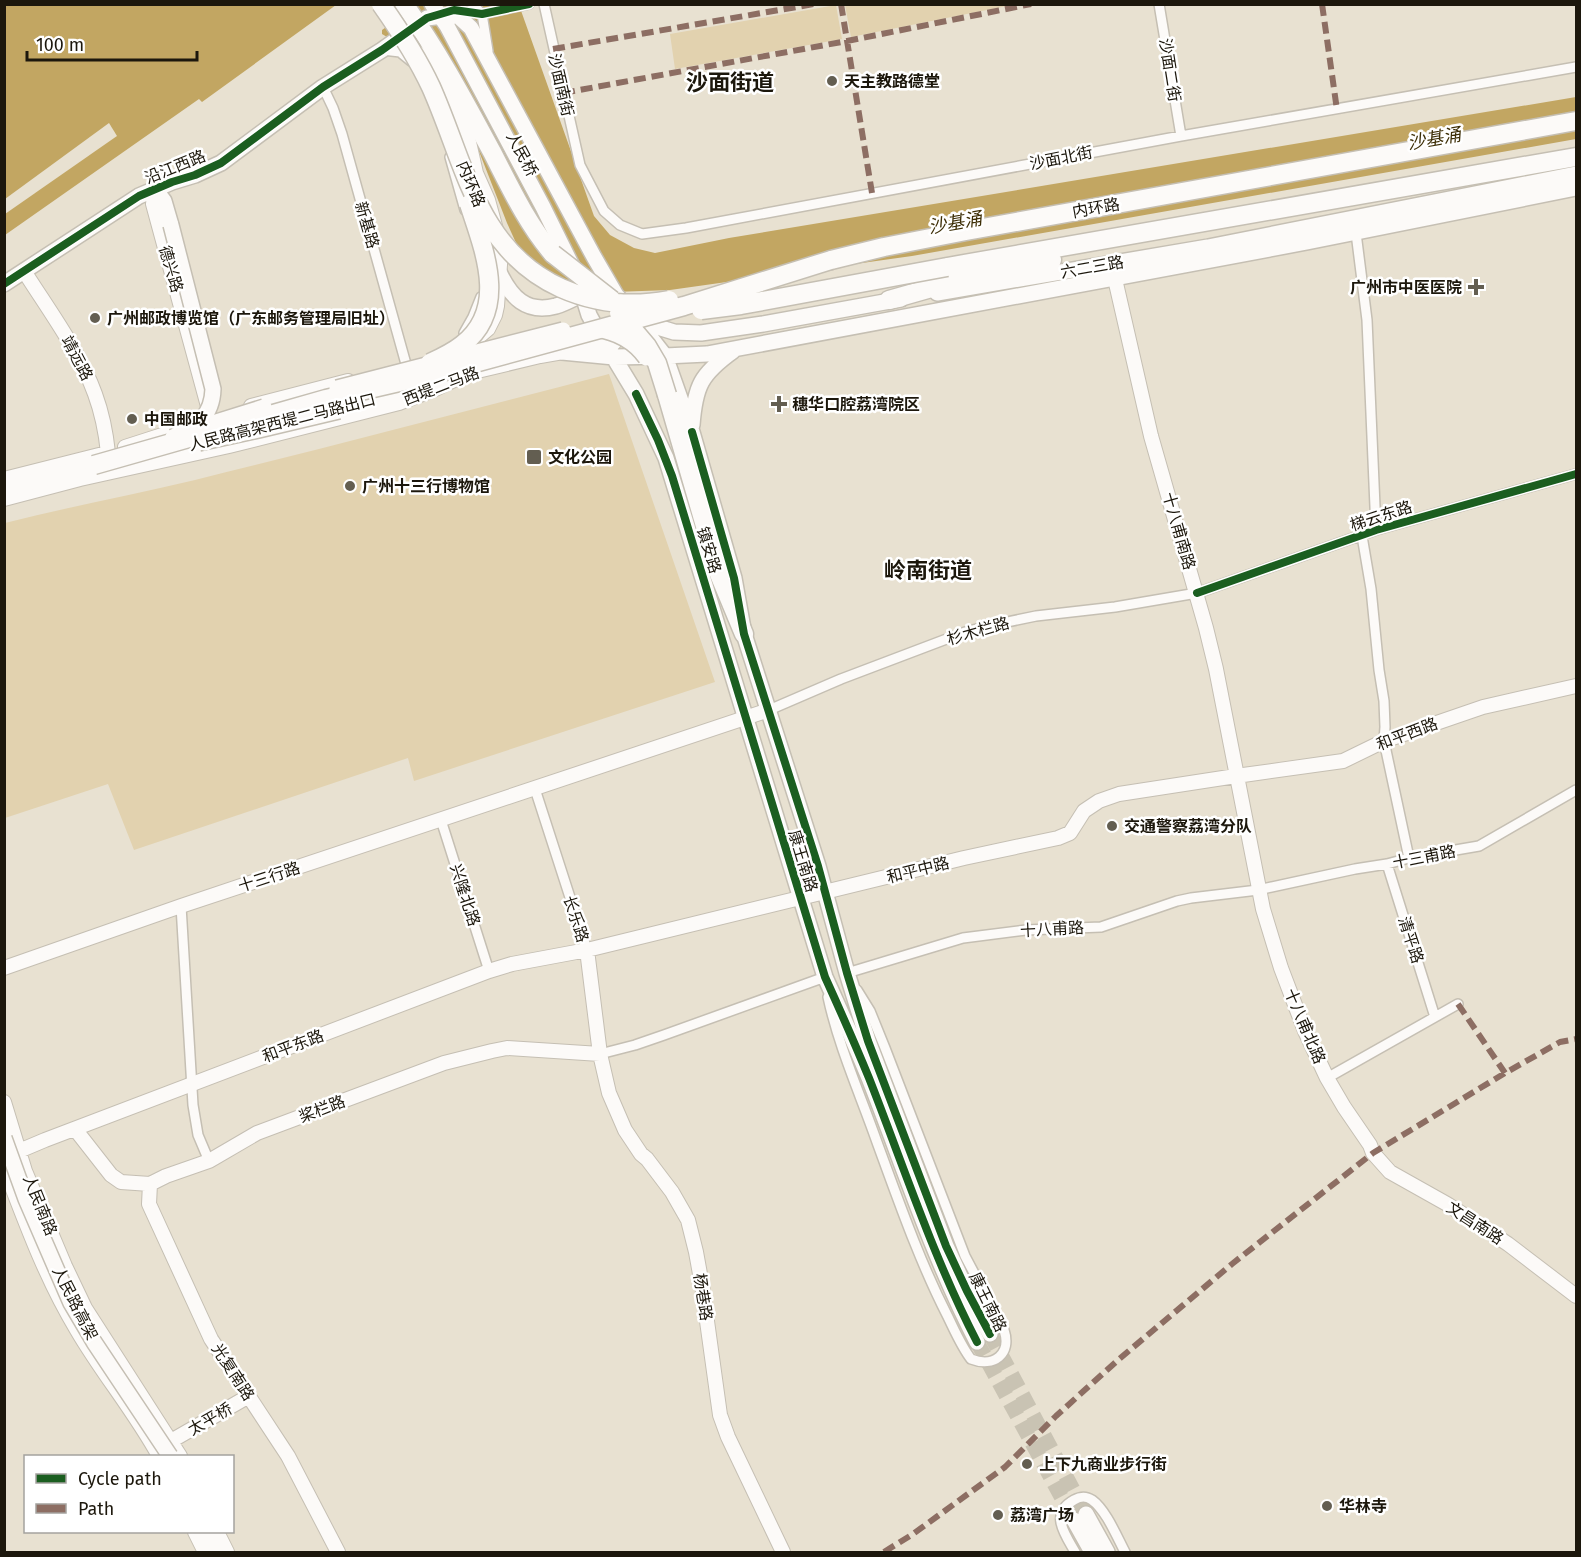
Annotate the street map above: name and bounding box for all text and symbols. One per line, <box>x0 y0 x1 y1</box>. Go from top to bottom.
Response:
scale bar <box>27 24 196 62</box>
text: 100 m <box>36 34 84 56</box>
street label: 沙面二街 <box>1156 37 1184 103</box>
street label: 沙面南街 <box>545 52 577 118</box>
district label: 沙面街道 <box>686 69 774 96</box>
place label: 天主教路德堂 <box>844 72 940 91</box>
marker: 天主教路德堂 <box>825 74 839 88</box>
water label: 沙基涌 <box>1406 123 1464 155</box>
street label: 人民桥 <box>502 128 542 180</box>
street label: 沙面北街 <box>1028 143 1094 173</box>
street label: 沿江西路 <box>142 146 208 188</box>
street label: 内环路 <box>453 158 489 210</box>
street label: 内环路 <box>1071 194 1121 222</box>
street label: 新基路 <box>351 199 383 251</box>
water label: 沙基涌 <box>927 207 985 239</box>
street label: 德兴路 <box>155 243 187 295</box>
street label: 六二三路 <box>1059 252 1125 282</box>
place label: 广州市中医医院 <box>1350 278 1462 297</box>
marker: 广州市中医医院 <box>1467 278 1485 296</box>
place label: 广州邮政博览馆（广东邮务管理局旧址） <box>107 309 395 328</box>
marker: 广州邮政博览馆（广东邮务管理局旧址） <box>88 311 102 325</box>
street label: 靖远路 <box>57 332 97 384</box>
street label: 西堤二马路 <box>400 363 482 409</box>
street label: 人民路高架西堤二马路出口 <box>187 390 377 454</box>
marker: 穗华口腔荔湾院区 <box>770 395 788 413</box>
place label: 穗华口腔荔湾院区 <box>792 395 920 414</box>
place label: 中国邮政 <box>144 410 208 429</box>
marker: 中国邮政 <box>125 412 139 426</box>
marker: 文化公园 <box>525 448 543 466</box>
place label: 文化公园 <box>548 448 612 467</box>
place label: 广州十三行博物馆 <box>362 477 490 496</box>
marker: 广州十三行博物馆 <box>343 479 357 493</box>
street label: 十八甫南路 <box>1159 490 1199 572</box>
street label: 梯云东路 <box>1348 497 1414 535</box>
street label: 镇安路 <box>693 524 725 576</box>
district label: 岭南街道 <box>884 557 972 584</box>
street label: 杉木栏路 <box>945 613 1011 649</box>
street label: 和平西路 <box>1374 714 1440 754</box>
place label: 交通警察荔湾分队 <box>1124 817 1252 836</box>
marker: 交通警察荔湾分队 <box>1105 819 1119 833</box>
street label: 康王南路 <box>785 828 821 894</box>
street label: 十三甫路 <box>1391 842 1457 872</box>
street label: 和平中路 <box>885 853 951 887</box>
street label: 十三行路 <box>236 858 302 896</box>
street label: 兴隆北路 <box>446 862 484 928</box>
street label: 长乐路 <box>560 893 592 945</box>
street label: 清平路 <box>1395 914 1427 966</box>
street label: 十八甫路 <box>1020 918 1084 940</box>
street label: 十八甫北路 <box>1281 985 1329 1067</box>
street label: 和平东路 <box>260 1026 326 1066</box>
street label: 桨栏路 <box>296 1092 348 1126</box>
street label: 人民南路 <box>19 1172 61 1238</box>
street label: 文昌南路 <box>1443 1198 1507 1248</box>
street label: 人民路高架 <box>48 1263 102 1343</box>
street label: 康王南路 <box>965 1269 1011 1335</box>
street label: 杨巷路 <box>690 1272 716 1322</box>
street label: 光复南路 <box>208 1340 258 1404</box>
street label: 太平桥 <box>184 1399 236 1439</box>
legend <box>24 1455 234 1533</box>
place label: 上下九商业步行街 <box>1039 1455 1167 1474</box>
marker: 上下九商业步行街 <box>1020 1457 1034 1471</box>
text: Cycle path <box>78 1468 162 1490</box>
place label: 华林寺 <box>1339 1497 1387 1516</box>
text: Path <box>78 1498 114 1520</box>
marker: 华林寺 <box>1320 1499 1334 1513</box>
place label: 荔湾广场 <box>1010 1506 1074 1525</box>
marker: 荔湾广场 <box>991 1508 1005 1522</box>

